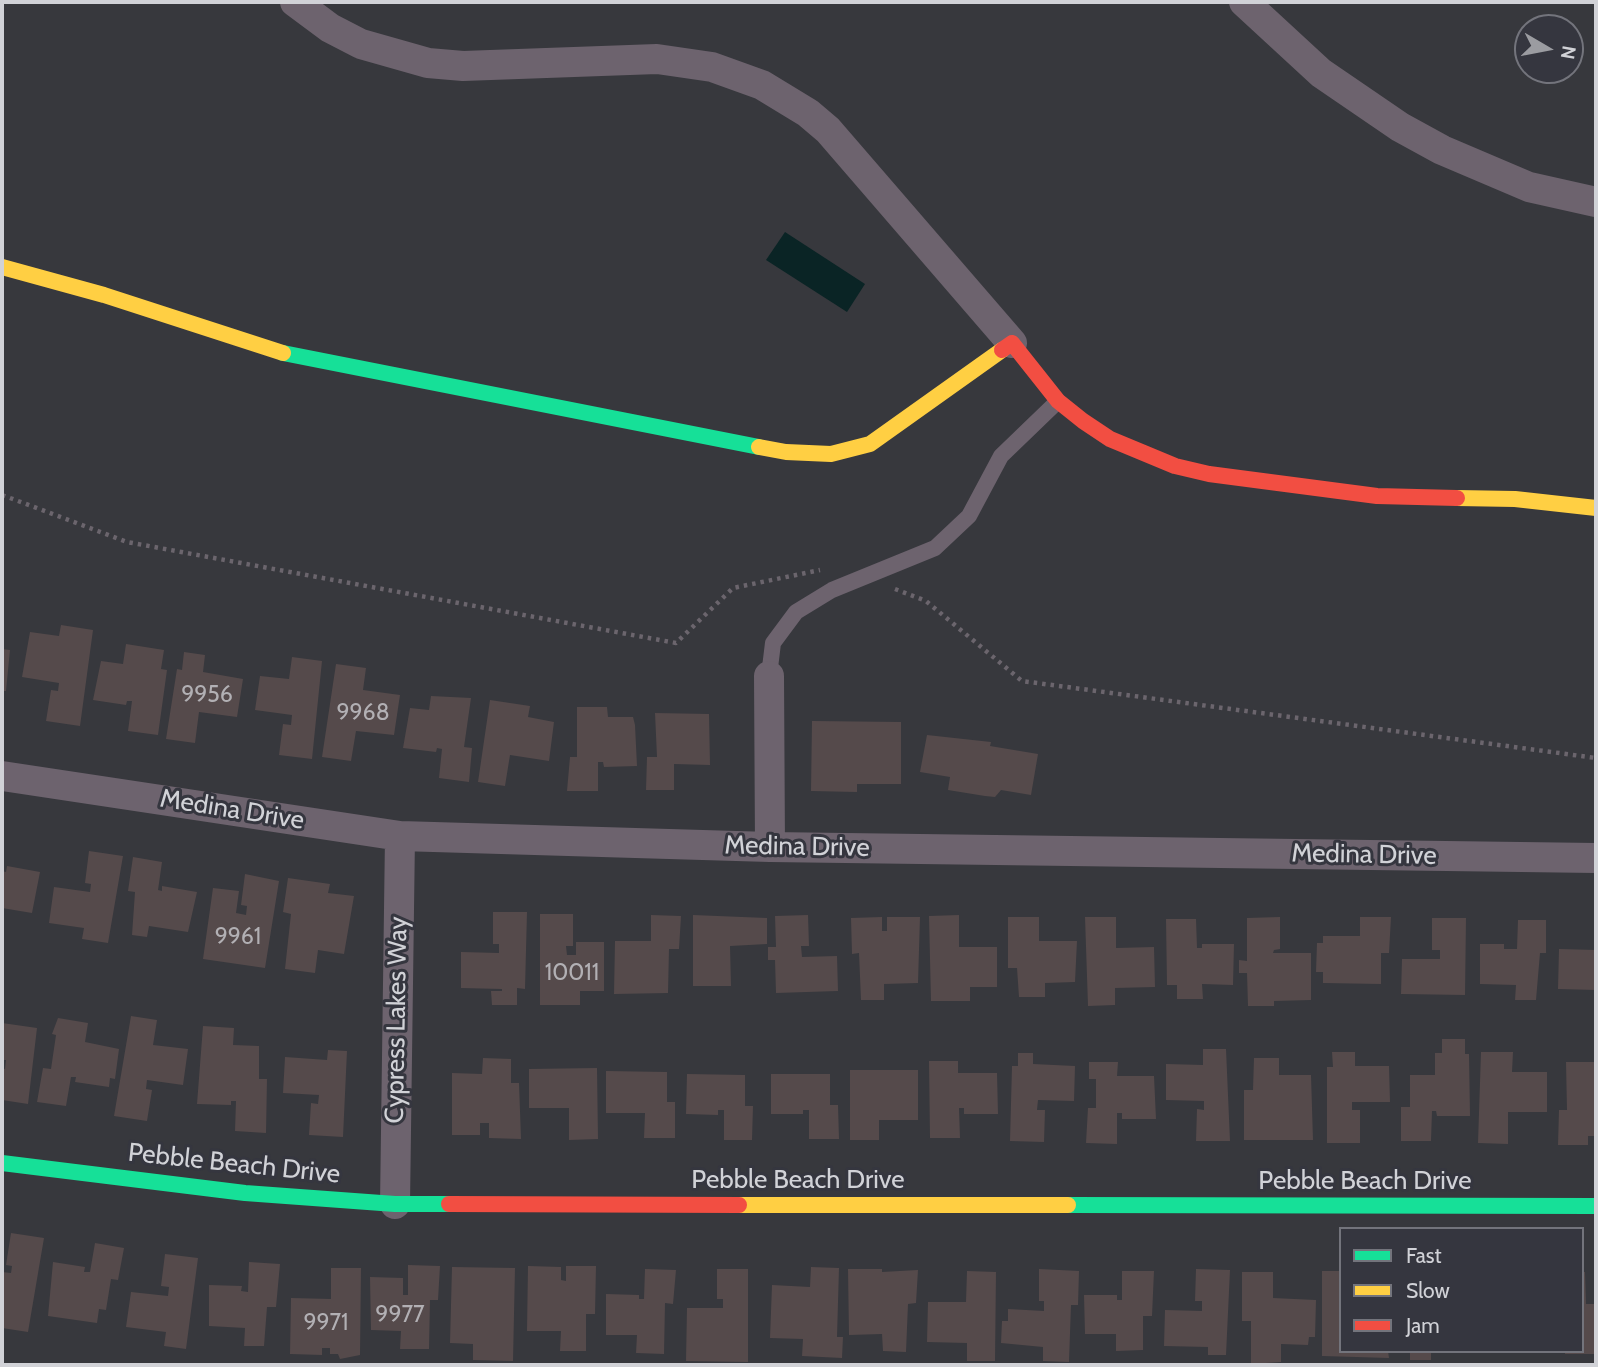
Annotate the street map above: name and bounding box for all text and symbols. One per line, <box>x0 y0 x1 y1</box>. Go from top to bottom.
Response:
north arrow <box>1514 14 1584 84</box>
text: N <box>1556 44 1581 61</box>
house number: 9956 <box>181 681 233 709</box>
house number: 9968 <box>336 699 390 727</box>
street label: Medina Drive <box>158 783 306 837</box>
street label: Medina Drive <box>724 830 870 864</box>
street label: Medina Drive <box>1291 838 1437 872</box>
street label: Cypress Lakes Way <box>380 916 414 1124</box>
house number: 9961 <box>215 923 261 951</box>
house number: 10011 <box>545 959 599 987</box>
street label: Pebble Beach Drive <box>126 1137 342 1191</box>
street label: Pebble Beach Drive <box>691 1164 905 1196</box>
street label: Pebble Beach Drive <box>1258 1165 1472 1197</box>
legend <box>1339 1227 1584 1353</box>
text: Fast <box>1406 1243 1442 1268</box>
text: Slow <box>1406 1278 1450 1303</box>
house number: 9977 <box>375 1301 425 1329</box>
house number: 9971 <box>303 1309 349 1337</box>
text: Jam <box>1406 1313 1440 1338</box>

